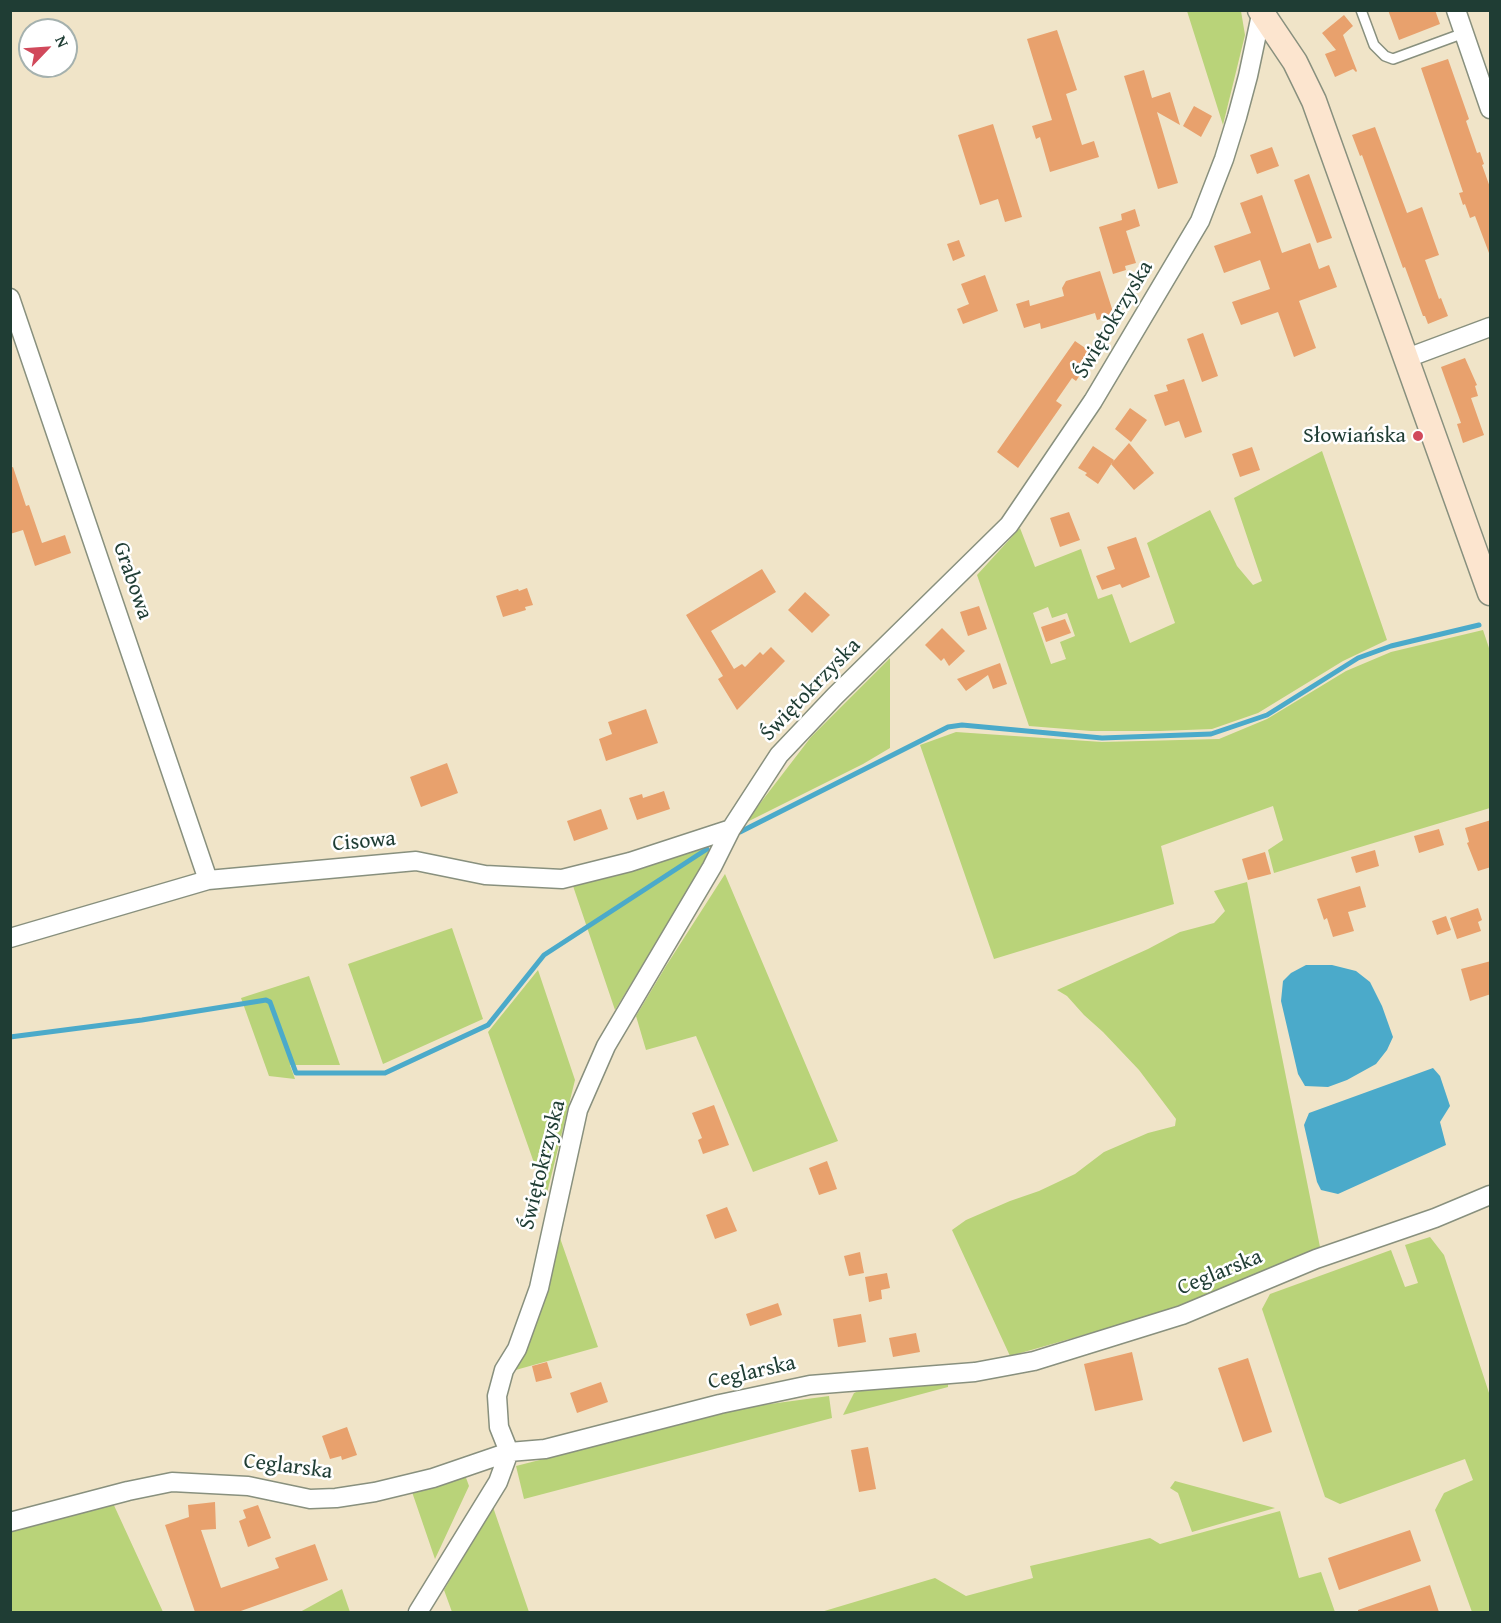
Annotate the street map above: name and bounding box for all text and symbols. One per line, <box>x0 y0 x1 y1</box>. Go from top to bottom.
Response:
north arrow <box>18 18 78 78</box>
text: N <box>49 31 76 51</box>
street label: Świętokrzyska <box>1068 256 1160 384</box>
place label: Słowiańska <box>1303 423 1406 449</box>
marker: Słowiańska <box>1411 429 1425 443</box>
street label: Grabowa <box>106 539 158 623</box>
street label: Świętokrzyska <box>755 633 867 747</box>
street label: Cisowa <box>331 826 397 858</box>
street label: Świętokrzyska <box>514 1097 572 1233</box>
street label: Ceglarska <box>1174 1244 1266 1302</box>
street label: Ceglarska <box>706 1350 798 1396</box>
street label: Ceglarska <box>242 1448 334 1486</box>

